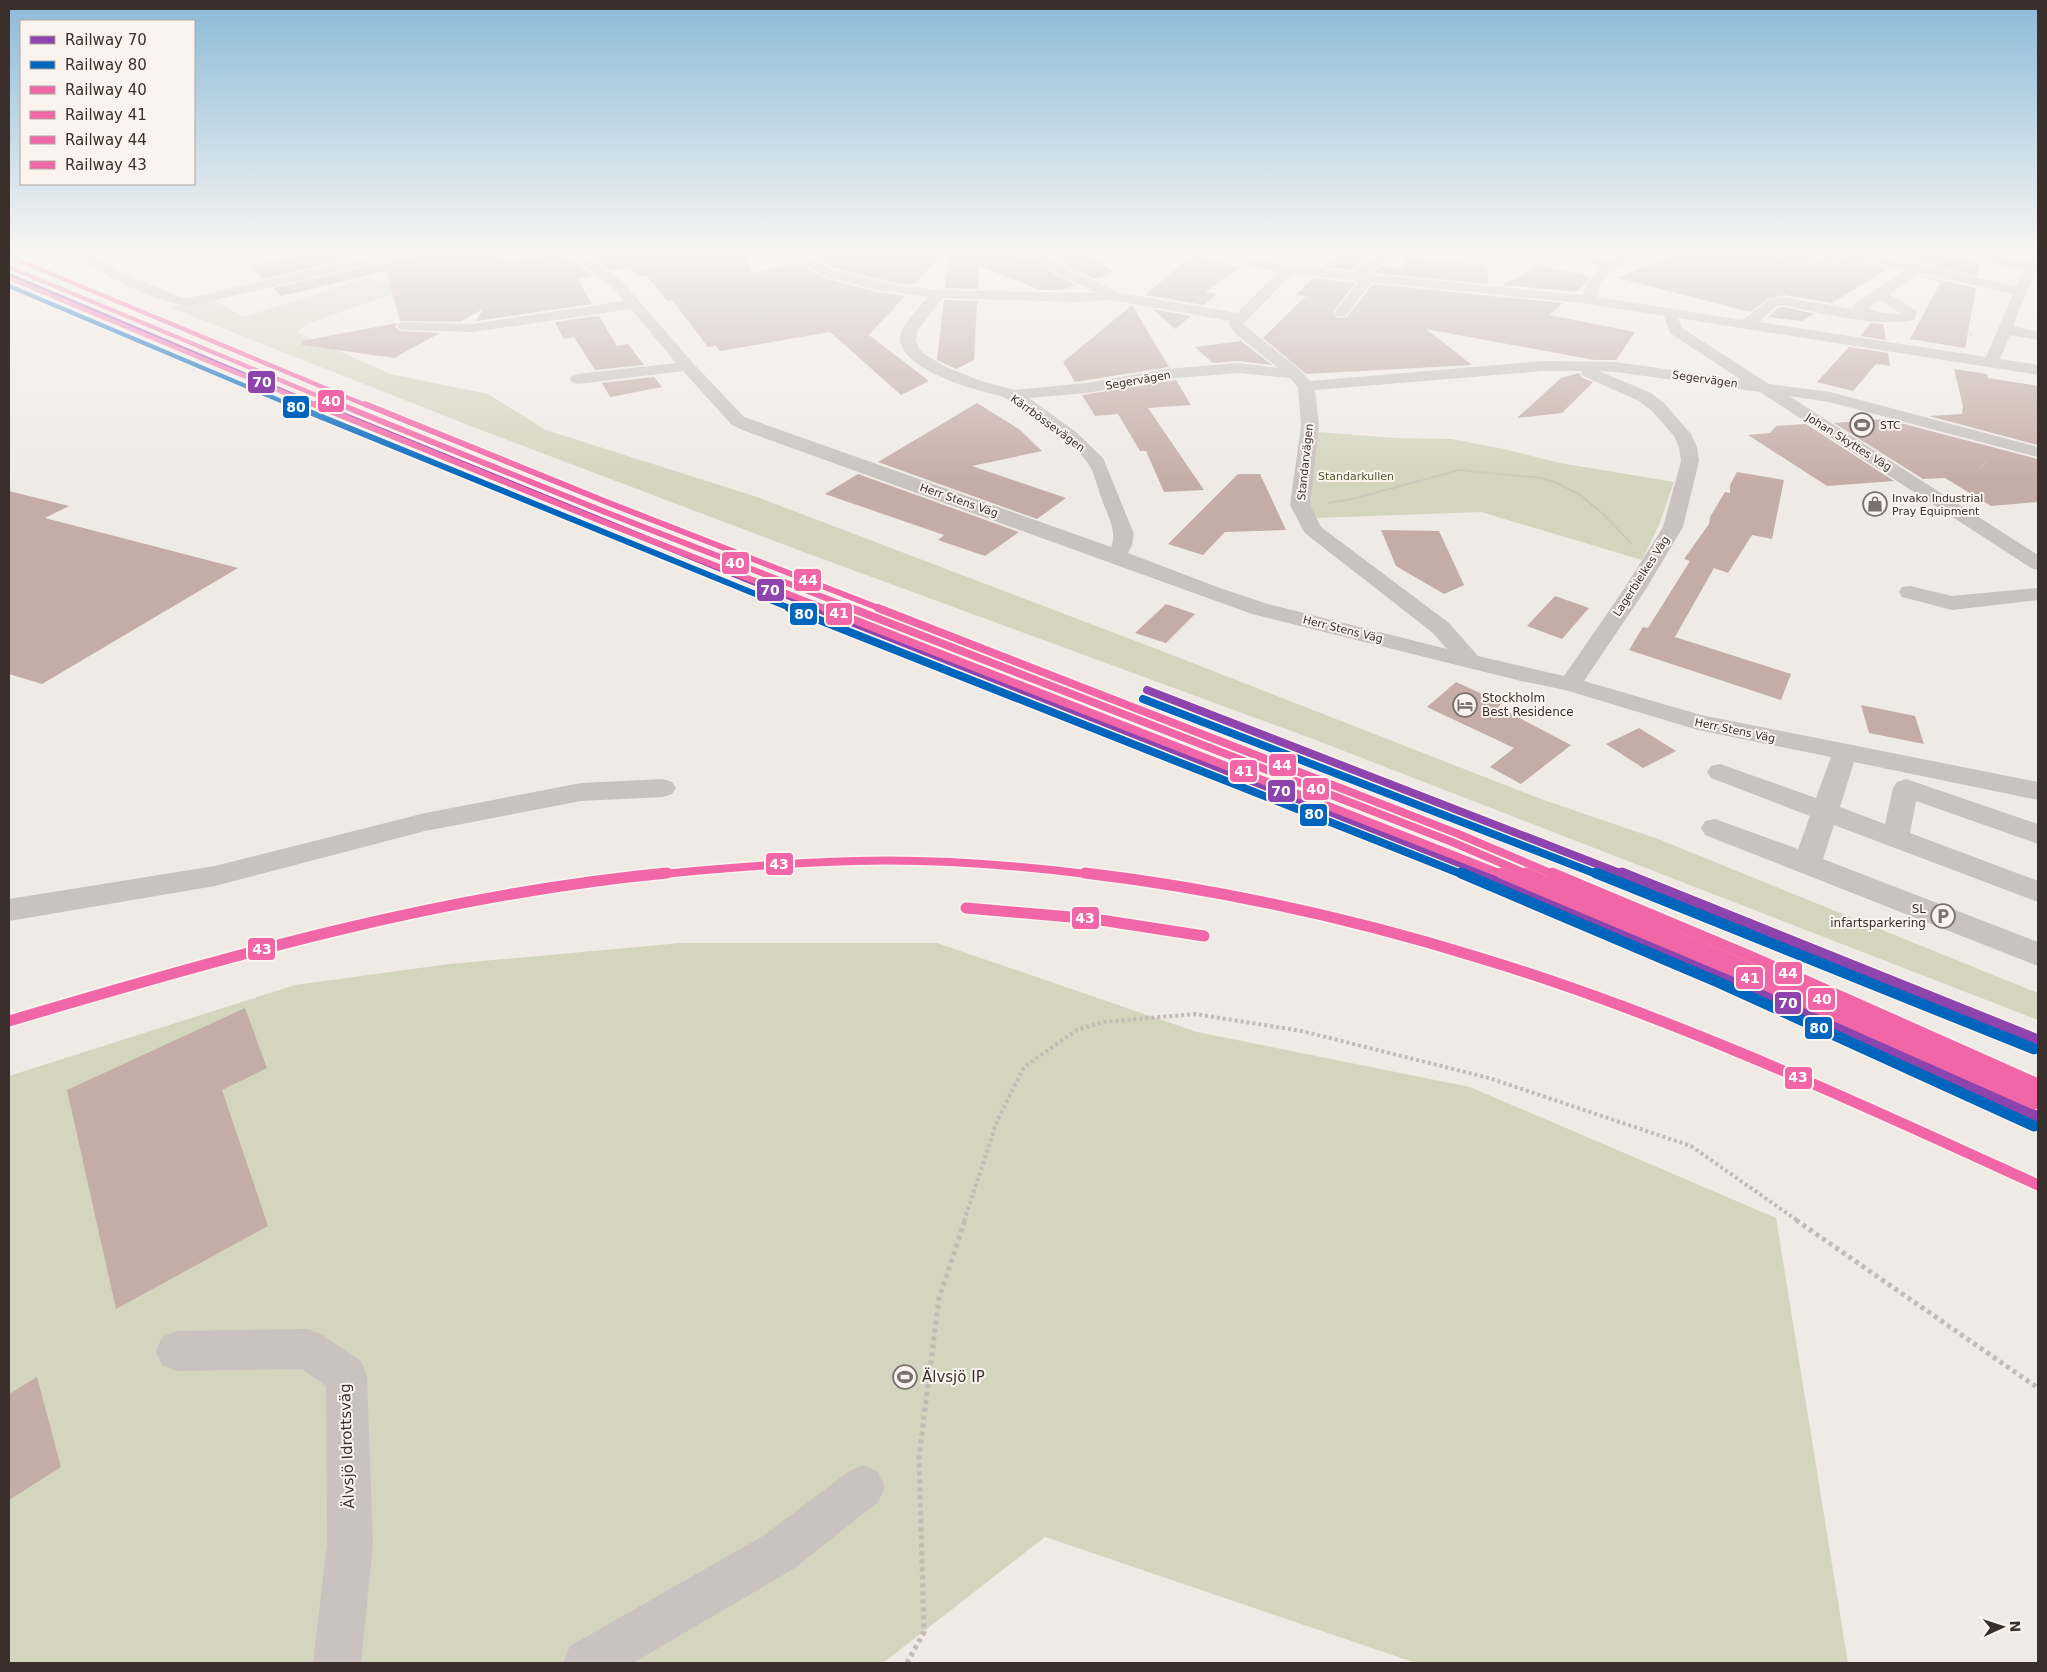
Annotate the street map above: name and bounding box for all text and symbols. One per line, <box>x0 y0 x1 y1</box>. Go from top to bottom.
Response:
legend <box>20 20 195 185</box>
text: Railway 70 <box>65 31 147 49</box>
text: Railway 80 <box>65 56 147 74</box>
text: Railway 40 <box>65 81 147 99</box>
text: Railway 41 <box>65 106 147 124</box>
text: Railway 44 <box>65 131 147 149</box>
text: Railway 43 <box>65 156 147 174</box>
street label: Segervägen <box>1104 368 1172 393</box>
street label: Segervägen <box>1671 368 1739 391</box>
line badge: 70 <box>247 370 276 394</box>
text: 70 <box>252 374 272 390</box>
line badge: 40 <box>317 389 345 413</box>
street label: Kärrbössevägen <box>1008 392 1087 455</box>
text: 40 <box>321 393 341 409</box>
line badge: 80 <box>282 395 310 419</box>
text: 80 <box>286 399 306 415</box>
street label: Johan Skyttes Väg <box>1803 410 1894 474</box>
sports icon: STC <box>1849 412 1875 438</box>
place label: STC <box>1880 419 1901 432</box>
street label: Standarvägen <box>1295 423 1316 501</box>
park label: Standarkullen <box>1318 470 1394 483</box>
street label: Herr Stens Väg <box>918 481 1000 520</box>
shop icon: Invako Industrial Pray Equipment <box>1862 491 1888 517</box>
place label: Invako Industrial Pray Equipment <box>1892 492 1983 518</box>
street label: Lagerbielkes Väg <box>1611 534 1672 619</box>
line badge: 40 <box>721 551 750 575</box>
text: 40 <box>725 555 745 571</box>
line badge: 44 <box>793 568 822 592</box>
text: 44 <box>798 572 818 588</box>
line badge: 70 <box>756 578 785 602</box>
text: 70 <box>760 582 780 598</box>
line badge: 80 <box>789 602 818 626</box>
line badge: 41 <box>825 602 853 626</box>
text: 41 <box>829 605 849 621</box>
text: 80 <box>794 606 814 622</box>
street label: Herr Stens Väg <box>1302 613 1384 646</box>
place label: Stockholm Best Residence <box>1482 691 1574 719</box>
hotel icon: Stockholm Best Residence <box>1452 692 1478 718</box>
street label: Herr Stens Väg <box>1693 716 1776 745</box>
line badge: 44 <box>1268 753 1297 777</box>
text: 44 <box>1272 757 1292 773</box>
line badge: 41 <box>1229 759 1258 783</box>
text: 41 <box>1234 763 1254 779</box>
line badge: 40 <box>1302 777 1330 801</box>
line badge: 70 <box>1267 779 1296 803</box>
text: 40 <box>1306 781 1326 797</box>
text: 70 <box>1271 783 1291 799</box>
line badge: 80 <box>1299 803 1328 827</box>
text: 80 <box>1304 806 1324 822</box>
line badge: 43 <box>765 852 794 876</box>
text: 43 <box>769 856 789 872</box>
place label: SL infartsparkering <box>1830 902 1926 930</box>
parking icon: SL infartsparkering <box>1930 903 1956 929</box>
line badge: 43 <box>1071 906 1100 930</box>
text: 43 <box>1075 910 1095 926</box>
line badge: 43 <box>247 937 276 961</box>
text: 43 <box>252 941 272 957</box>
line badge: 44 <box>1774 961 1803 985</box>
text: 44 <box>1778 965 1798 981</box>
line badge: 41 <box>1735 966 1764 990</box>
text: 41 <box>1740 970 1760 986</box>
line badge: 40 <box>1807 987 1836 1011</box>
line badge: 70 <box>1774 991 1802 1015</box>
text: 40 <box>1812 991 1832 1007</box>
text: 70 <box>1778 995 1798 1011</box>
line badge: 80 <box>1804 1016 1833 1040</box>
text: 80 <box>1809 1020 1829 1036</box>
line badge: 43 <box>1784 1066 1813 1090</box>
text: 43 <box>1788 1069 1808 1085</box>
sports icon: Älvsjö IP <box>892 1364 918 1390</box>
place label: Älvsjö IP <box>922 1367 985 1386</box>
street label: Älvsjö Idrottsväg <box>335 1383 358 1509</box>
north arrow <box>1977 1602 2027 1652</box>
text: N <box>2007 1620 2023 1633</box>

